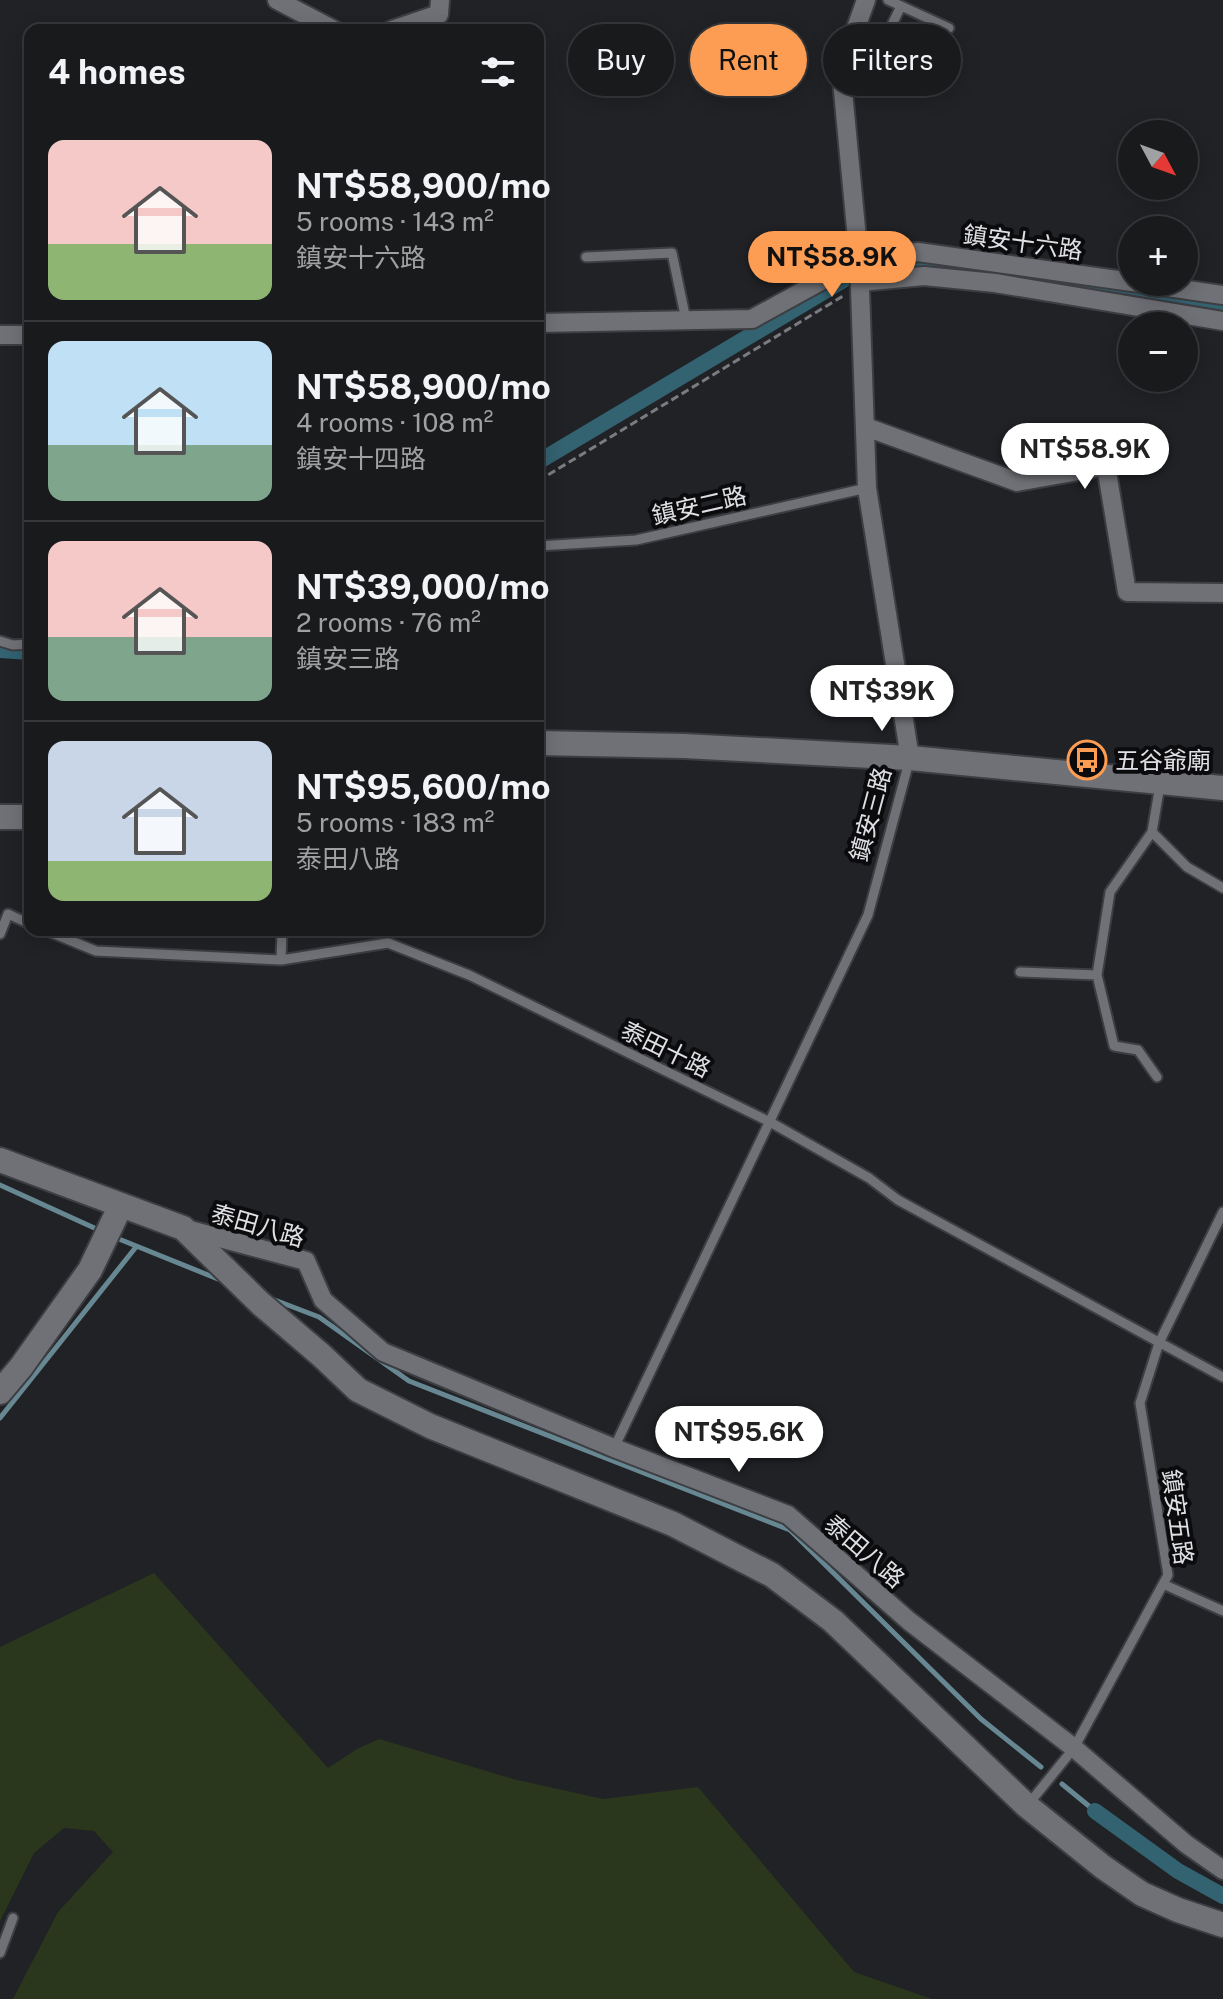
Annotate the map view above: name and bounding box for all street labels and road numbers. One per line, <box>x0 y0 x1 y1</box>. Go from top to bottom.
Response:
street label: 鎮安十六路 <box>962 220 1084 264</box>
street label: 鎮安二路 <box>649 481 749 529</box>
street label: 鎮安三路 <box>844 764 896 864</box>
street label: 泰田十路 <box>617 1015 715 1083</box>
street label: 泰田八路 <box>208 1198 308 1252</box>
street label: 鎮安五路 <box>1157 1468 1199 1566</box>
street label: 泰田八路 <box>820 1509 910 1593</box>

